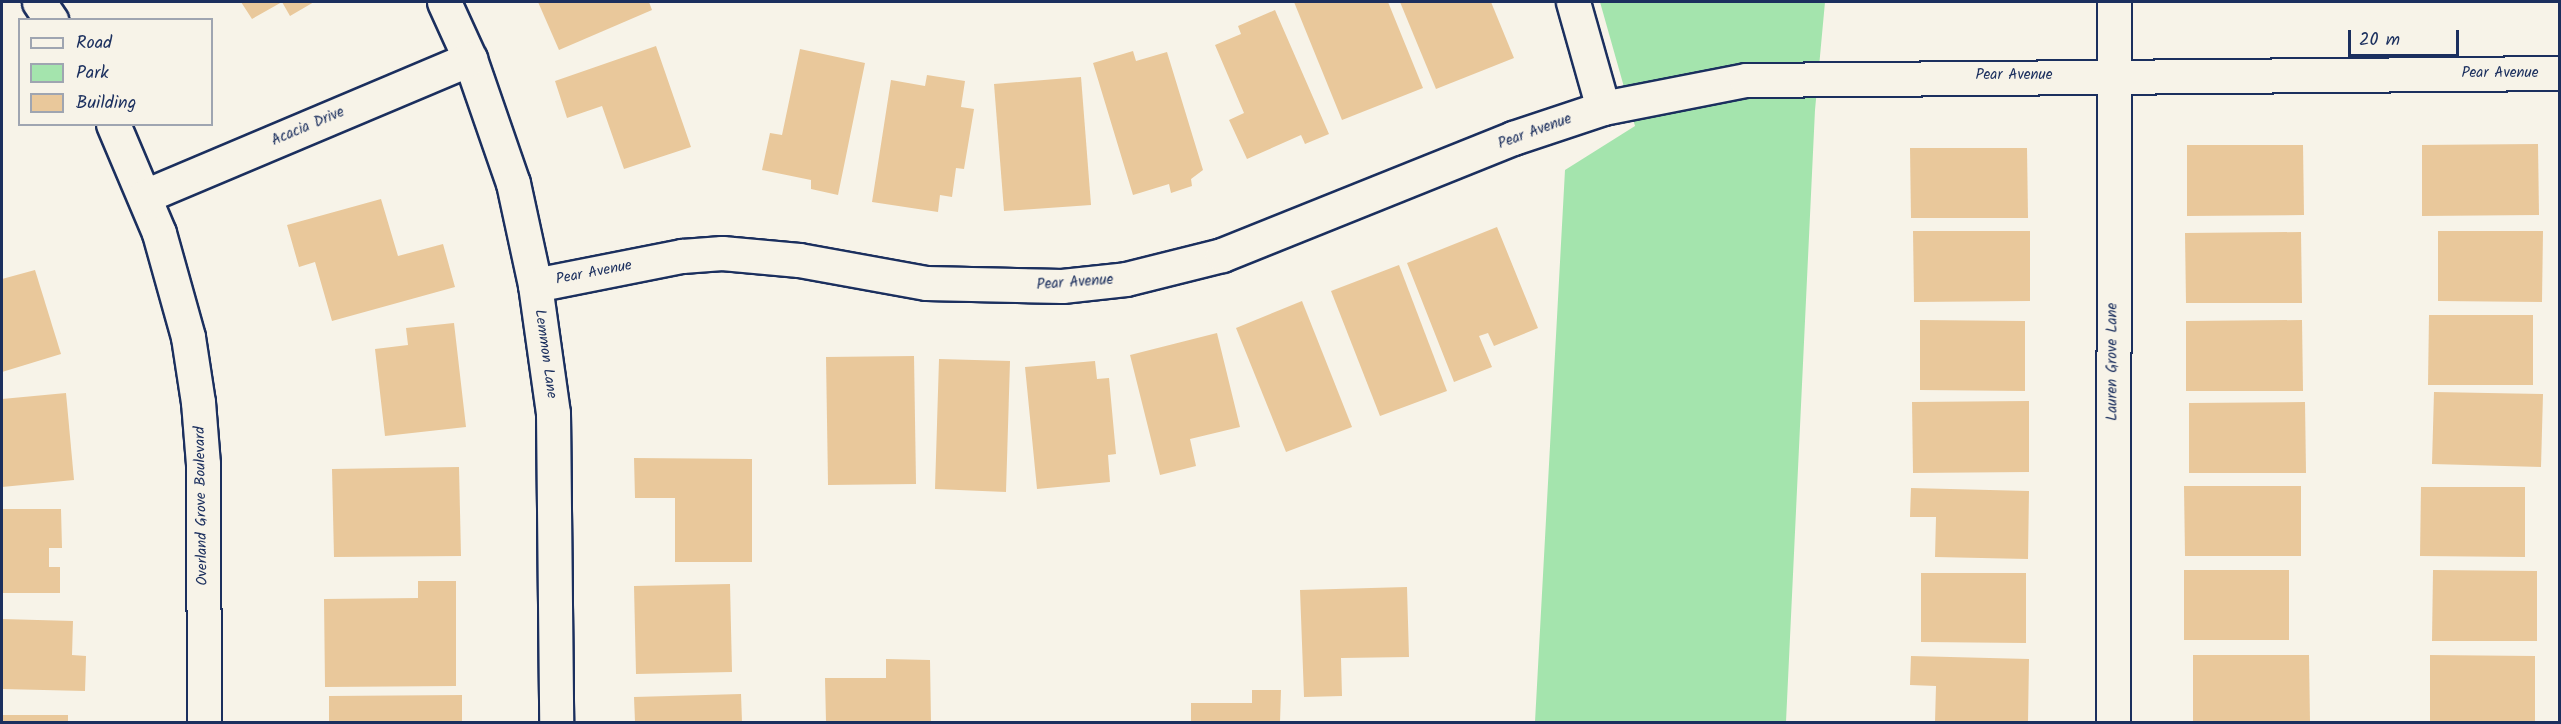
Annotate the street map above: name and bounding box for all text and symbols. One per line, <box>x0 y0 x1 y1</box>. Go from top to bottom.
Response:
legend <box>18 18 213 126</box>
scale bar <box>2351 18 2462 56</box>
text: 20 m <box>2359 26 2400 55</box>
text: Road <box>76 29 112 58</box>
text: Park <box>76 59 109 88</box>
street label: Pear Avenue <box>2461 65 2539 83</box>
street label: Pear Avenue <box>1975 67 2053 85</box>
text: Building <box>76 89 136 118</box>
street label: Acacia Drive <box>269 104 347 150</box>
street label: Pear Avenue <box>1496 110 1574 154</box>
street label: Pear Avenue <box>554 257 634 289</box>
street label: Pear Avenue <box>1036 271 1114 295</box>
street label: Lauren Grove Lane <box>2104 303 2122 421</box>
street label: Lemmon Lane <box>530 308 560 400</box>
street label: Overland Grove Boulevard <box>192 426 212 586</box>

